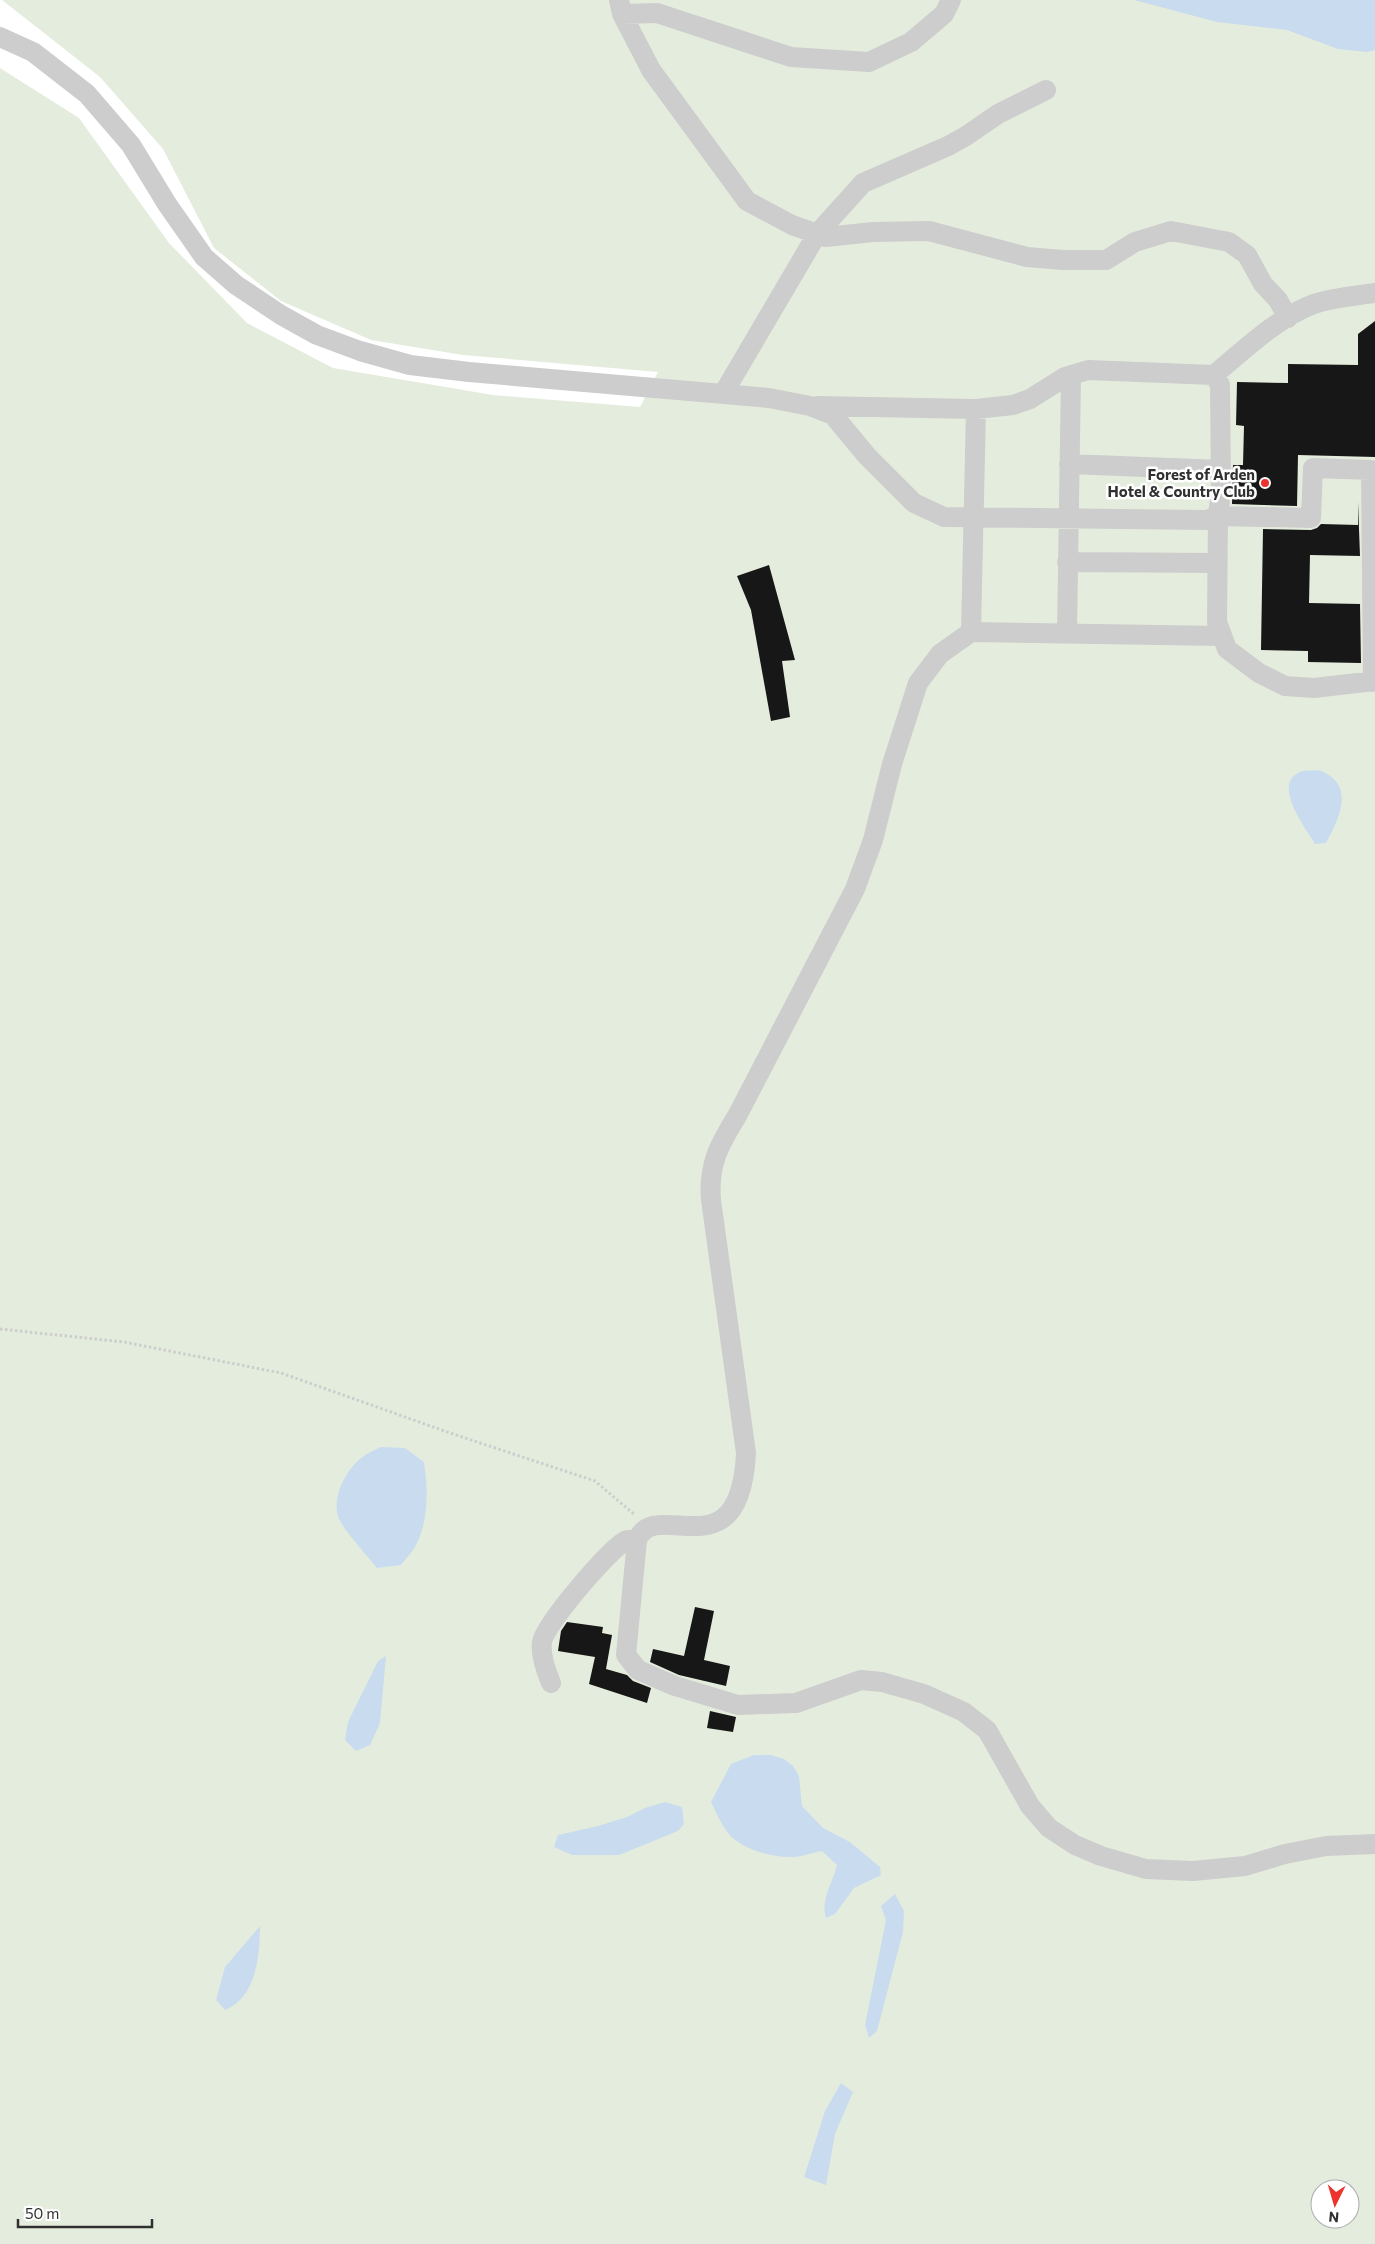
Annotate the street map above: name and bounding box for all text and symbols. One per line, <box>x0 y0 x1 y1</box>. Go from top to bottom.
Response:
place label: Forest of Arden Hotel & Country Club <box>1108 465 1255 500</box>
marker: Forest of Arden Hotel & Country Club <box>1259 477 1271 489</box>
north arrow <box>1310 2179 1360 2229</box>
scale bar <box>18 2196 151 2228</box>
text: 50 m <box>25 2204 59 2222</box>
text: N <box>1328 2209 1340 2226</box>

